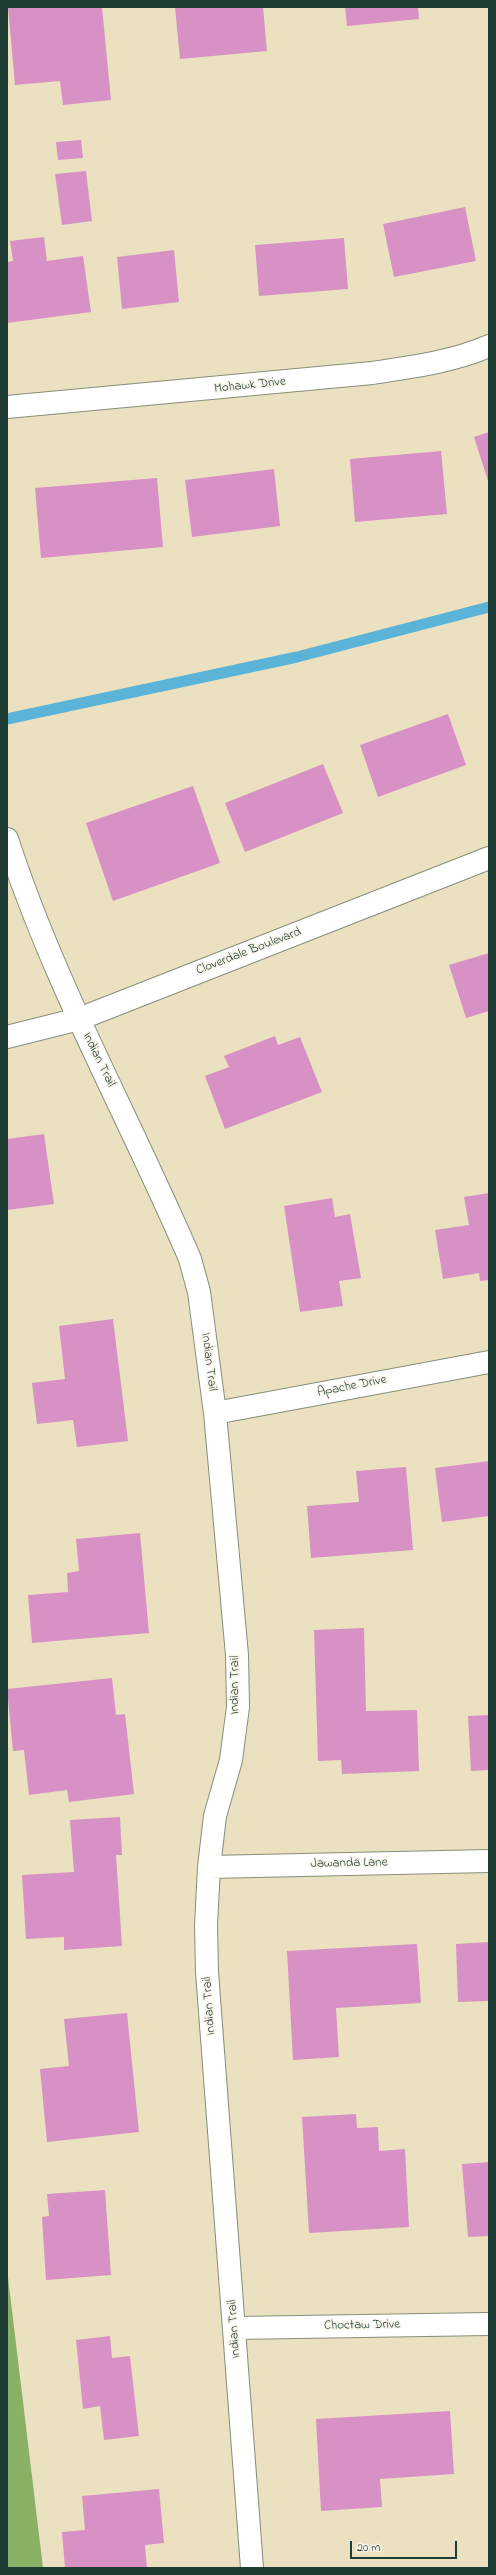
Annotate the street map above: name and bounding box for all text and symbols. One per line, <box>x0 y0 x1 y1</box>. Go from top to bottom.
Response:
street label: Mohawk Drive <box>213 374 287 398</box>
street label: Cloverdale Boulevard <box>194 925 304 979</box>
street label: Indian Trail <box>78 1030 118 1090</box>
street label: Indian Trail <box>197 1332 219 1392</box>
street label: Apache Drive <box>316 1373 388 1401</box>
street label: Indian Trail <box>228 1656 244 1714</box>
street label: Jawanda Lane <box>310 1856 388 1872</box>
street label: Indian Trail <box>200 1976 220 2036</box>
street label: Indian Trail <box>225 2299 245 2359</box>
street label: Choctaw Drive <box>324 2318 400 2334</box>
scale bar <box>352 2533 459 2559</box>
text: 20 m <box>357 2539 380 2557</box>

